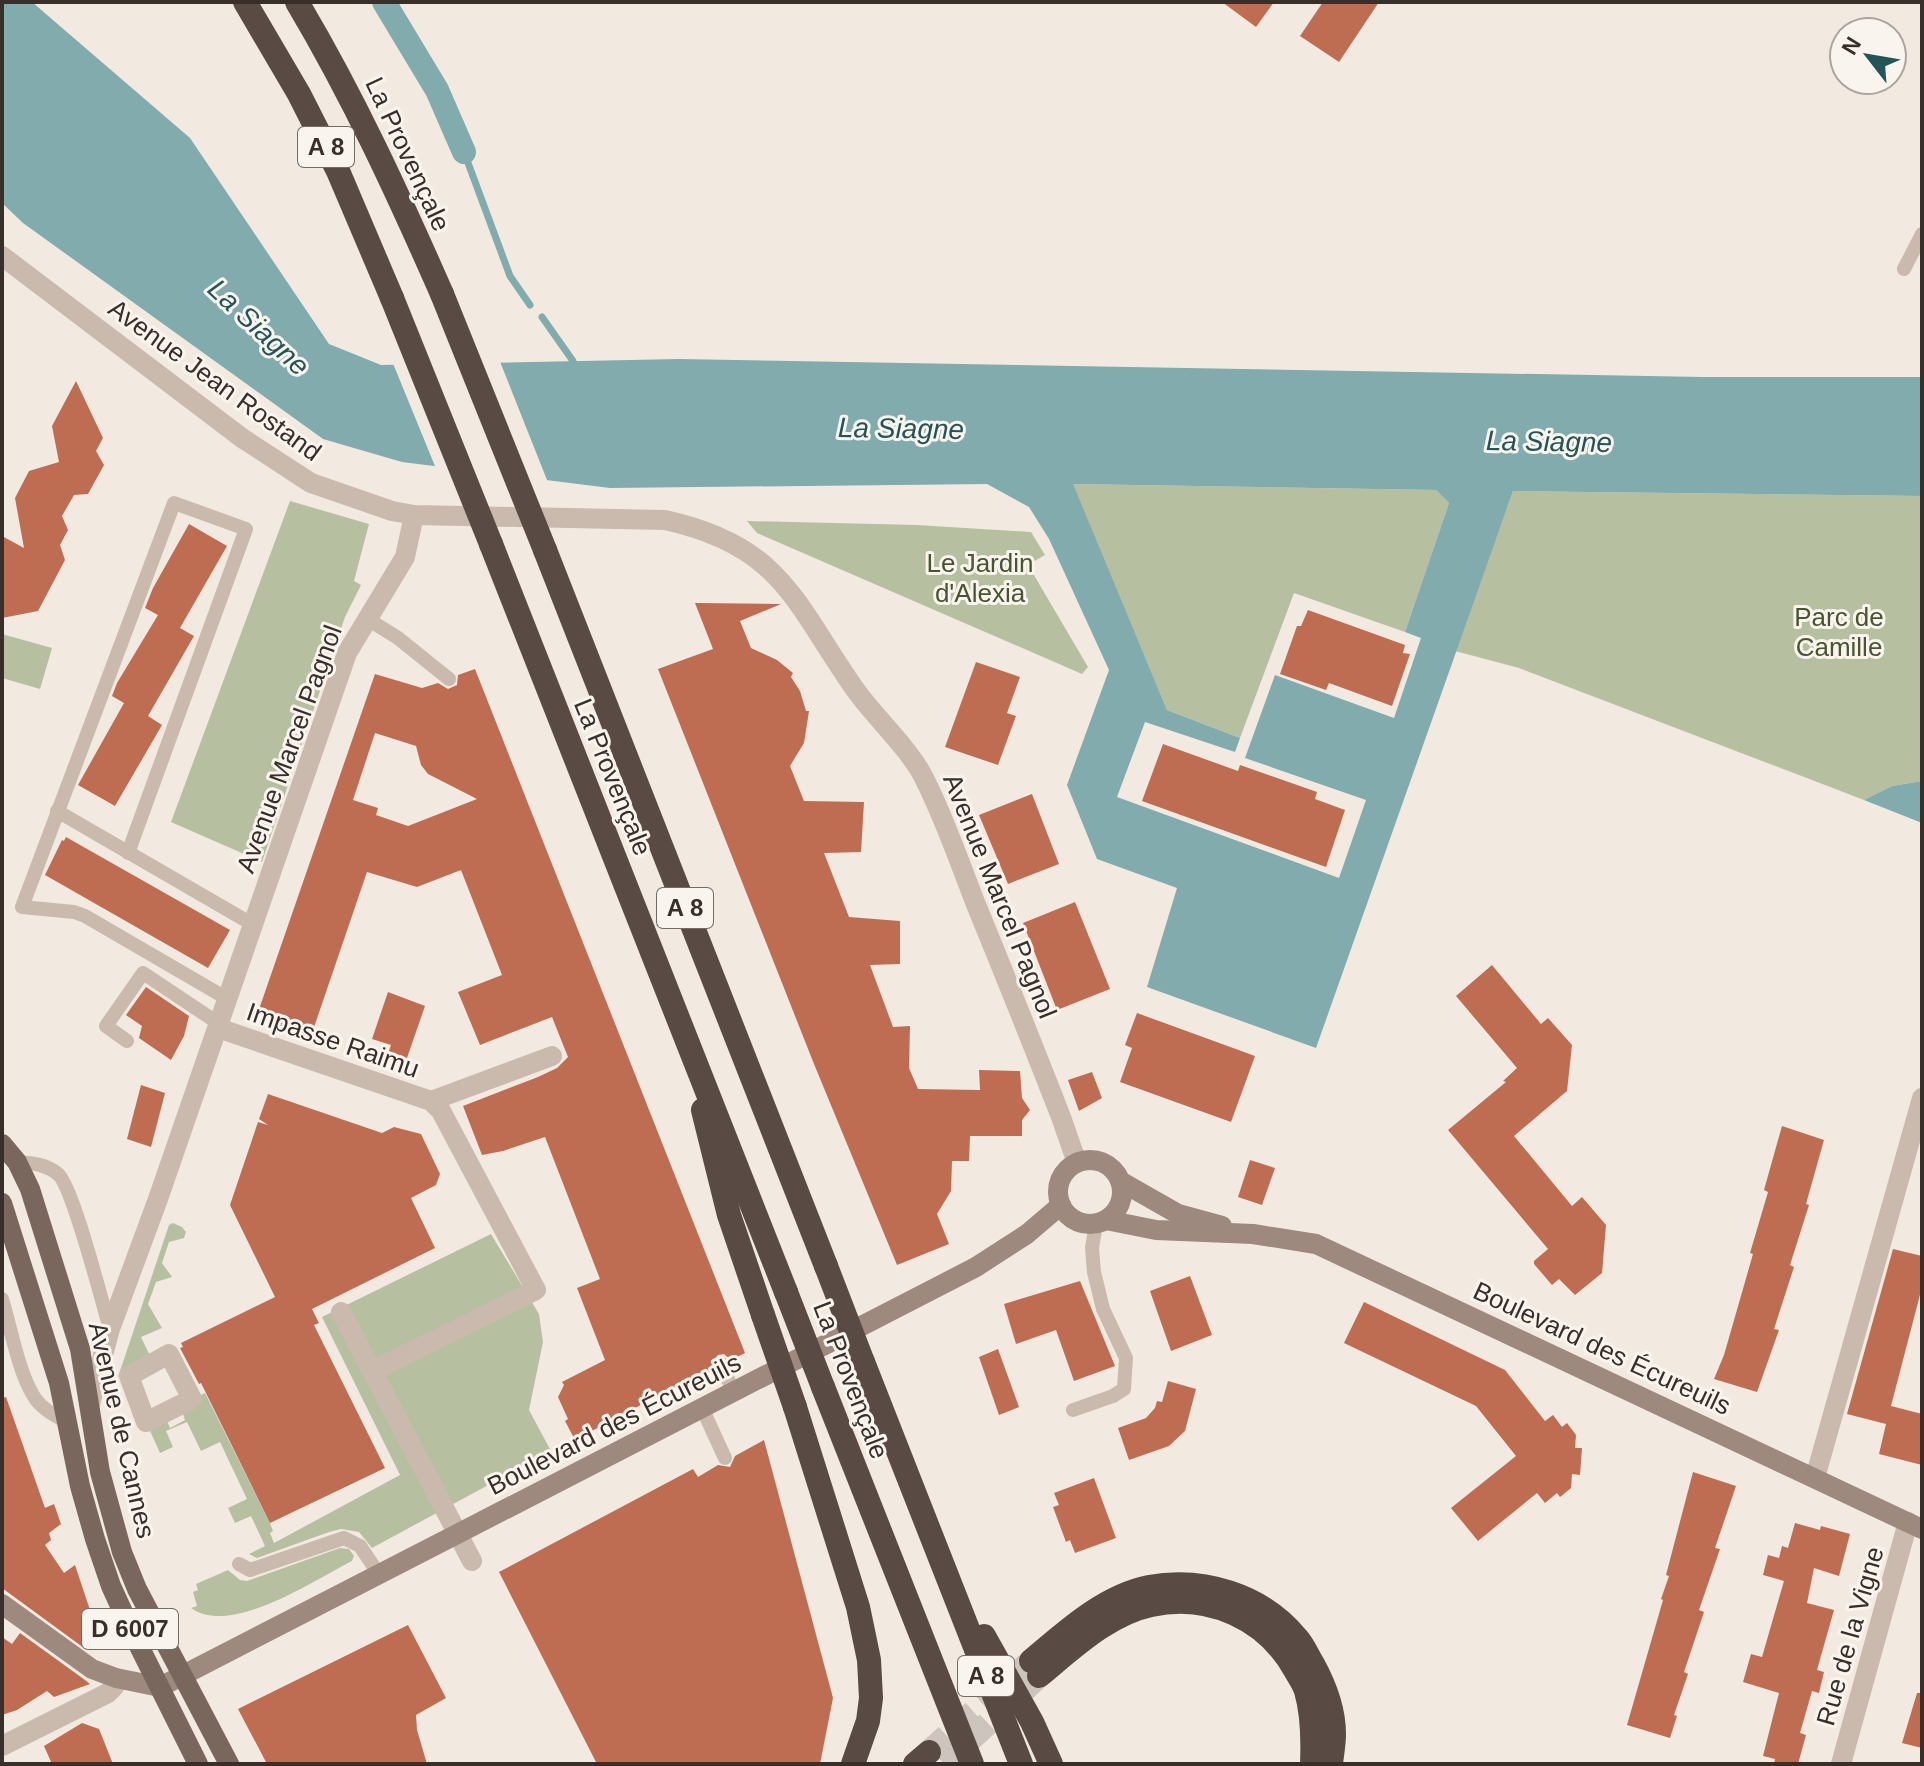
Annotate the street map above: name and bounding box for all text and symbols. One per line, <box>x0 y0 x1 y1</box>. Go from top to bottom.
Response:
north arrow <box>1828 16 1908 96</box>
text: N <box>1836 33 1866 59</box>
street label: La Provençale <box>359 72 457 236</box>
road number: A 8 <box>298 127 354 167</box>
water label: La Siagne <box>202 273 315 382</box>
street label: Avenue Jean Rostand <box>103 293 327 467</box>
water label: La Siagne <box>838 412 964 445</box>
water label: La Siagne <box>1486 425 1612 458</box>
park label: Le Jardin d'Alexia <box>927 548 1033 608</box>
park label: Parc de Camille <box>1794 602 1884 662</box>
street label: Avenue Marcel Pagnol <box>230 621 348 877</box>
street label: La Provençale <box>568 694 658 860</box>
street label: Avenue Marcel Pagnol <box>937 769 1063 1023</box>
road number: A 8 <box>657 888 713 928</box>
street label: Impasse Raimu <box>243 996 423 1084</box>
street label: Boulevard des Écureuils <box>1469 1275 1735 1421</box>
street label: La Provençale <box>807 1297 895 1463</box>
street label: Avenue de Cannes <box>83 1319 161 1541</box>
street label: Boulevard des Écureuils <box>482 1347 746 1501</box>
street label: Rue de la Vigne <box>1810 1543 1890 1729</box>
road number: D 6007 <box>82 1609 178 1649</box>
road number: A 8 <box>958 1656 1014 1696</box>

